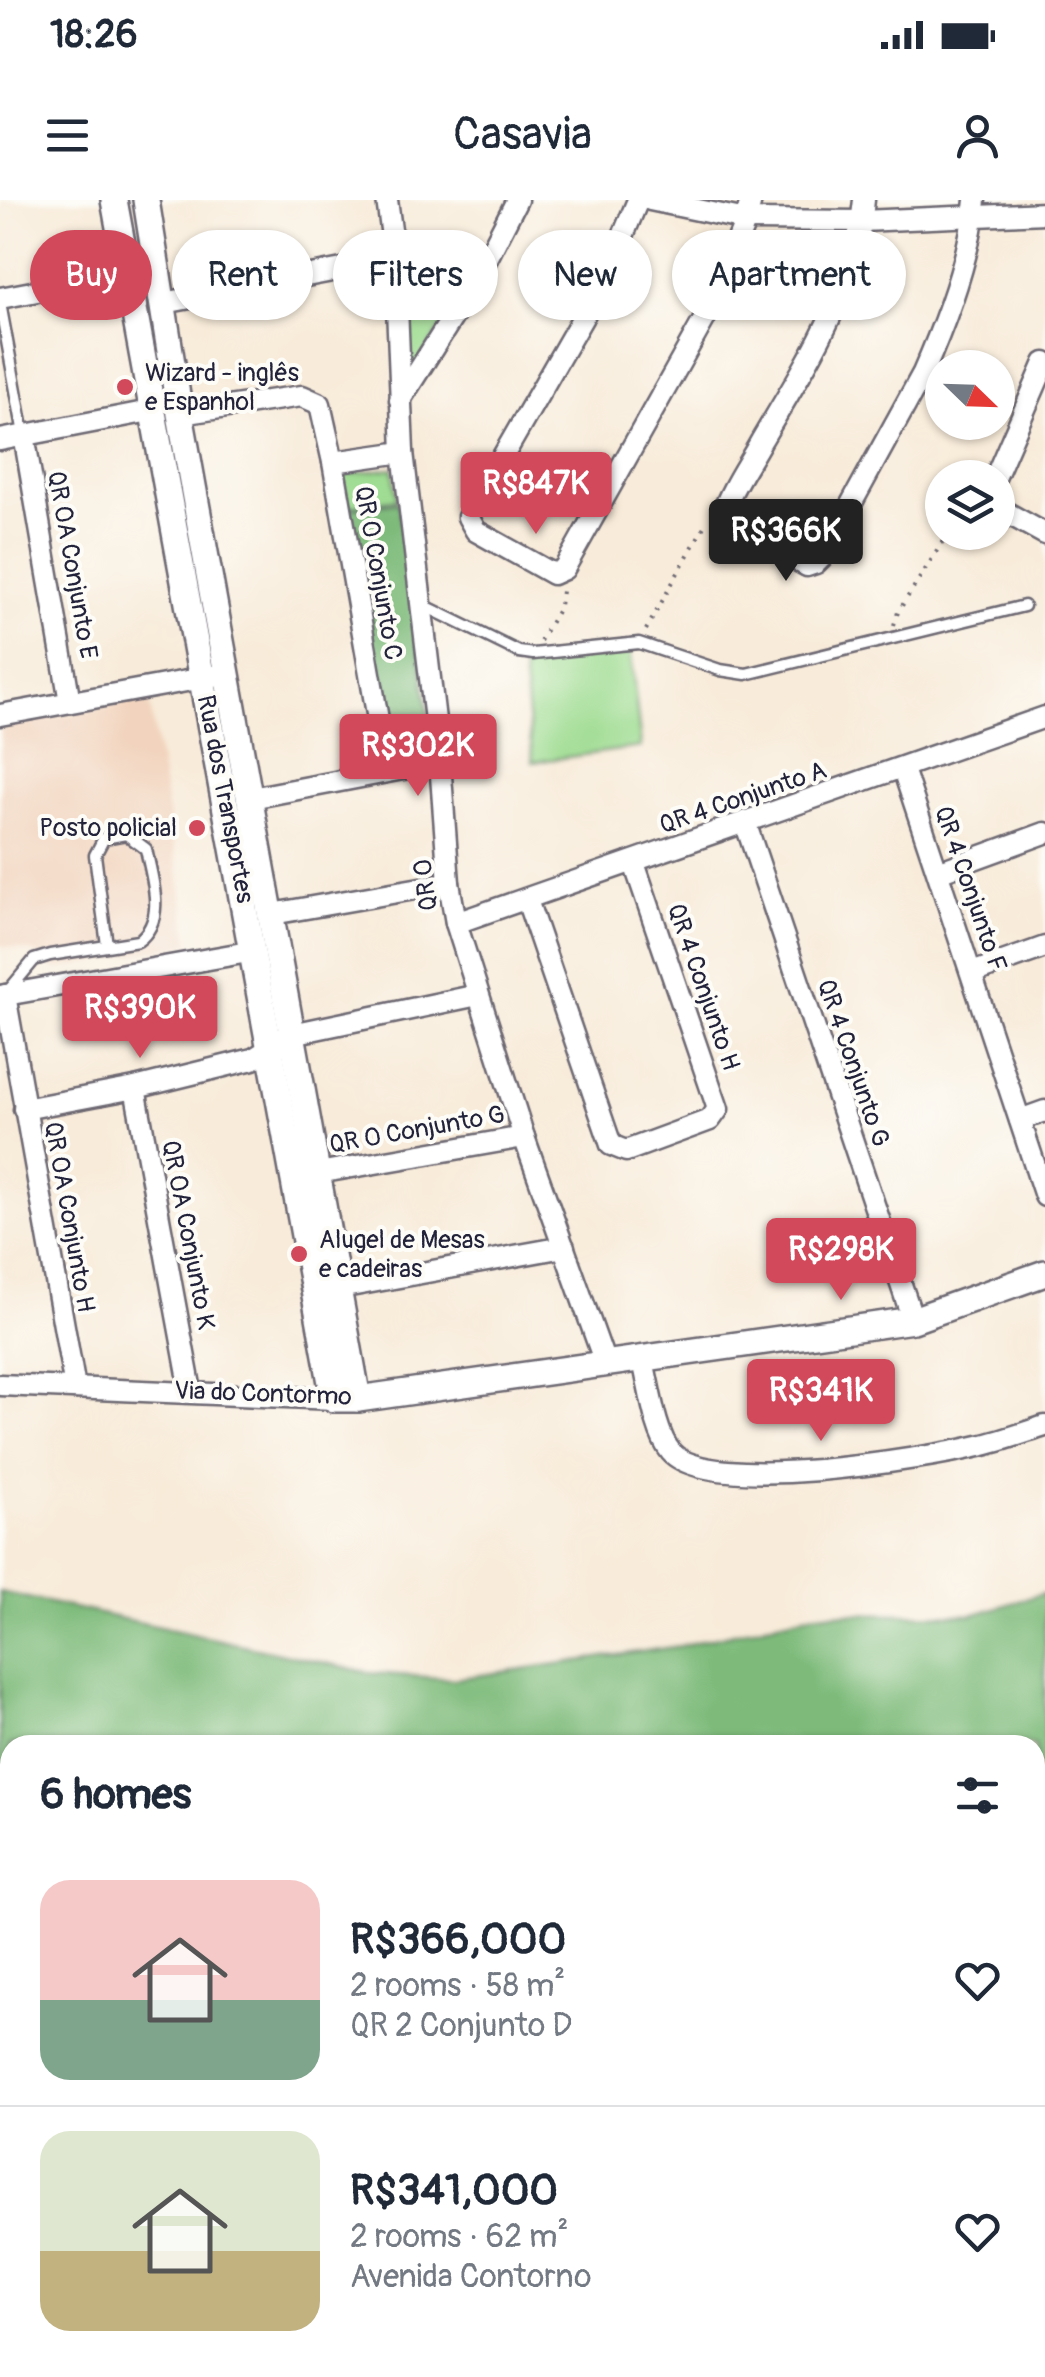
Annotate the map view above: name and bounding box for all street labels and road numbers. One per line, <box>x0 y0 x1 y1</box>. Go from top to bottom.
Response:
street label: QR 0A Conjunto E <box>40 469 104 661</box>
street label: QR 0 Conjunto C <box>347 483 409 663</box>
street label: Rua dos Transportes <box>190 692 260 906</box>
street label: QR 4 Conjunto A <box>655 755 831 841</box>
street label: QR 4 Conjunto F <box>927 802 1013 976</box>
street label: QR 0 <box>407 857 445 913</box>
street label: QR 4 Conjunto H <box>660 900 746 1074</box>
street label: QR 4 Conjunto G <box>810 975 896 1151</box>
street label: QR 0 Conjunto G <box>327 1099 507 1161</box>
street label: QR 0A Conjunto H <box>37 1119 101 1315</box>
street label: QR 0A Conjunto K <box>154 1138 222 1332</box>
street label: Via do Contormo <box>174 1375 352 1413</box>

